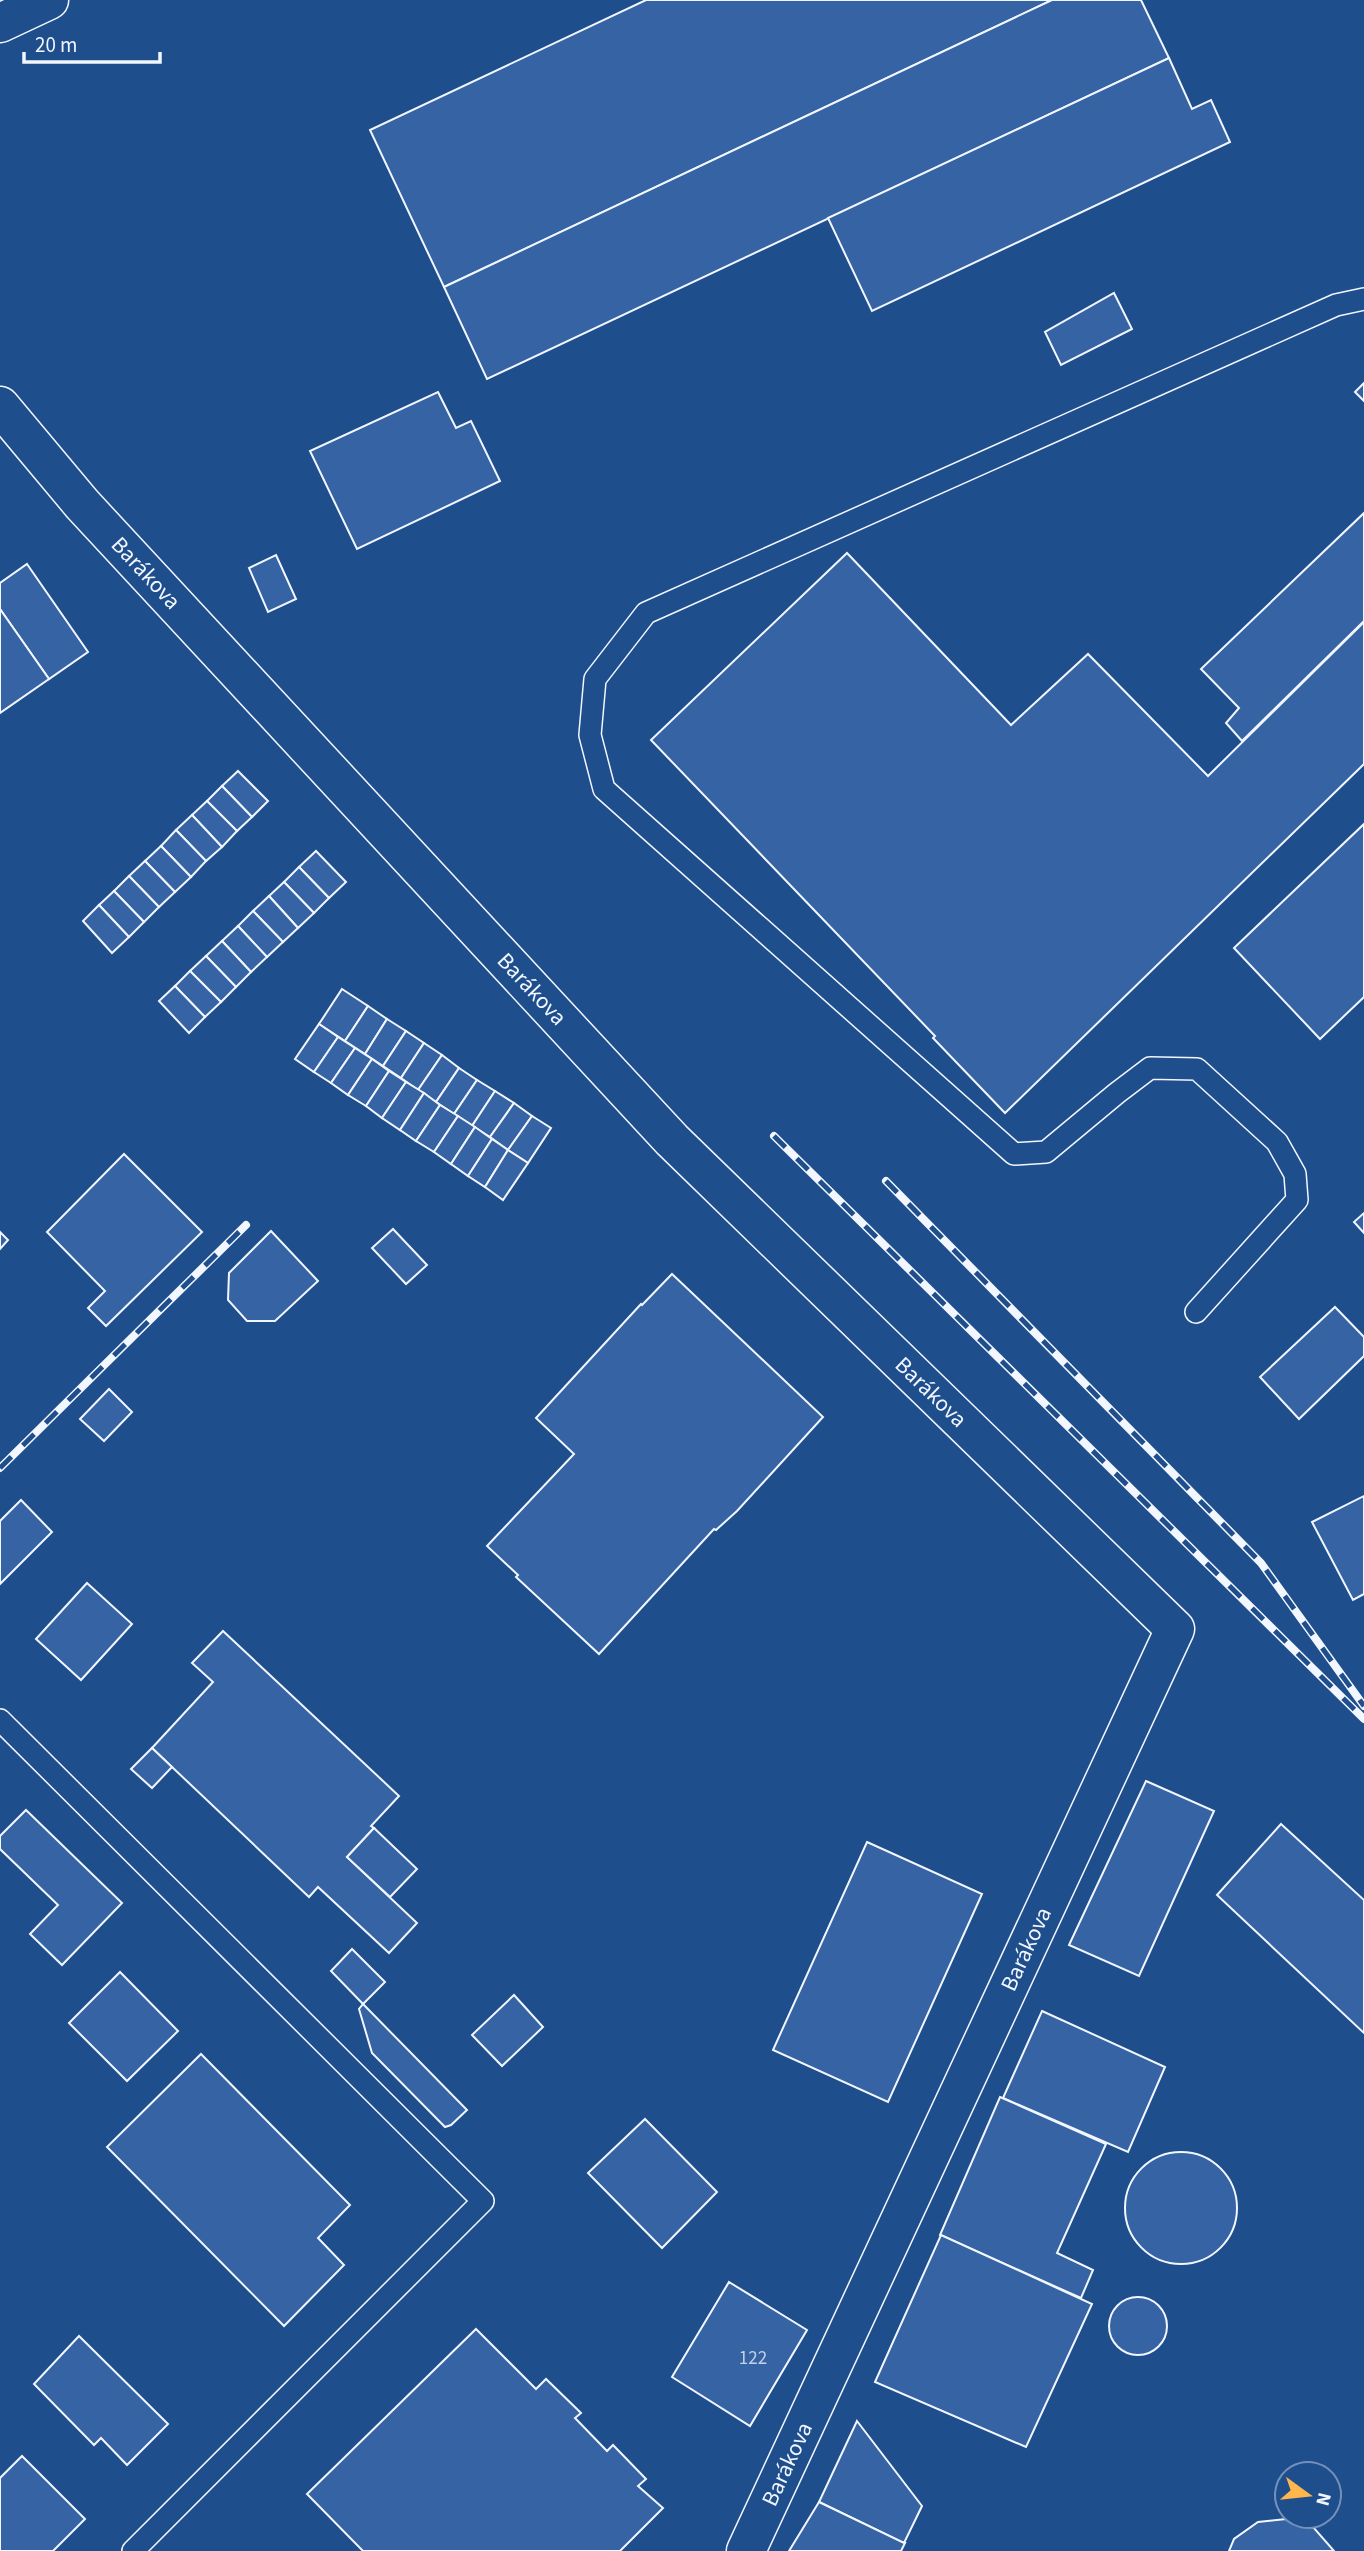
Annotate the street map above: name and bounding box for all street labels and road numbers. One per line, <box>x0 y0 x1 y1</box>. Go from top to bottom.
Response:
street label: Barákova <box>103 529 189 617</box>
street label: Barákova <box>489 945 575 1033</box>
street label: Barákova <box>887 1349 975 1435</box>
street label: Barákova <box>992 1902 1060 1996</box>
street label: Barákova <box>753 2417 821 2511</box>

